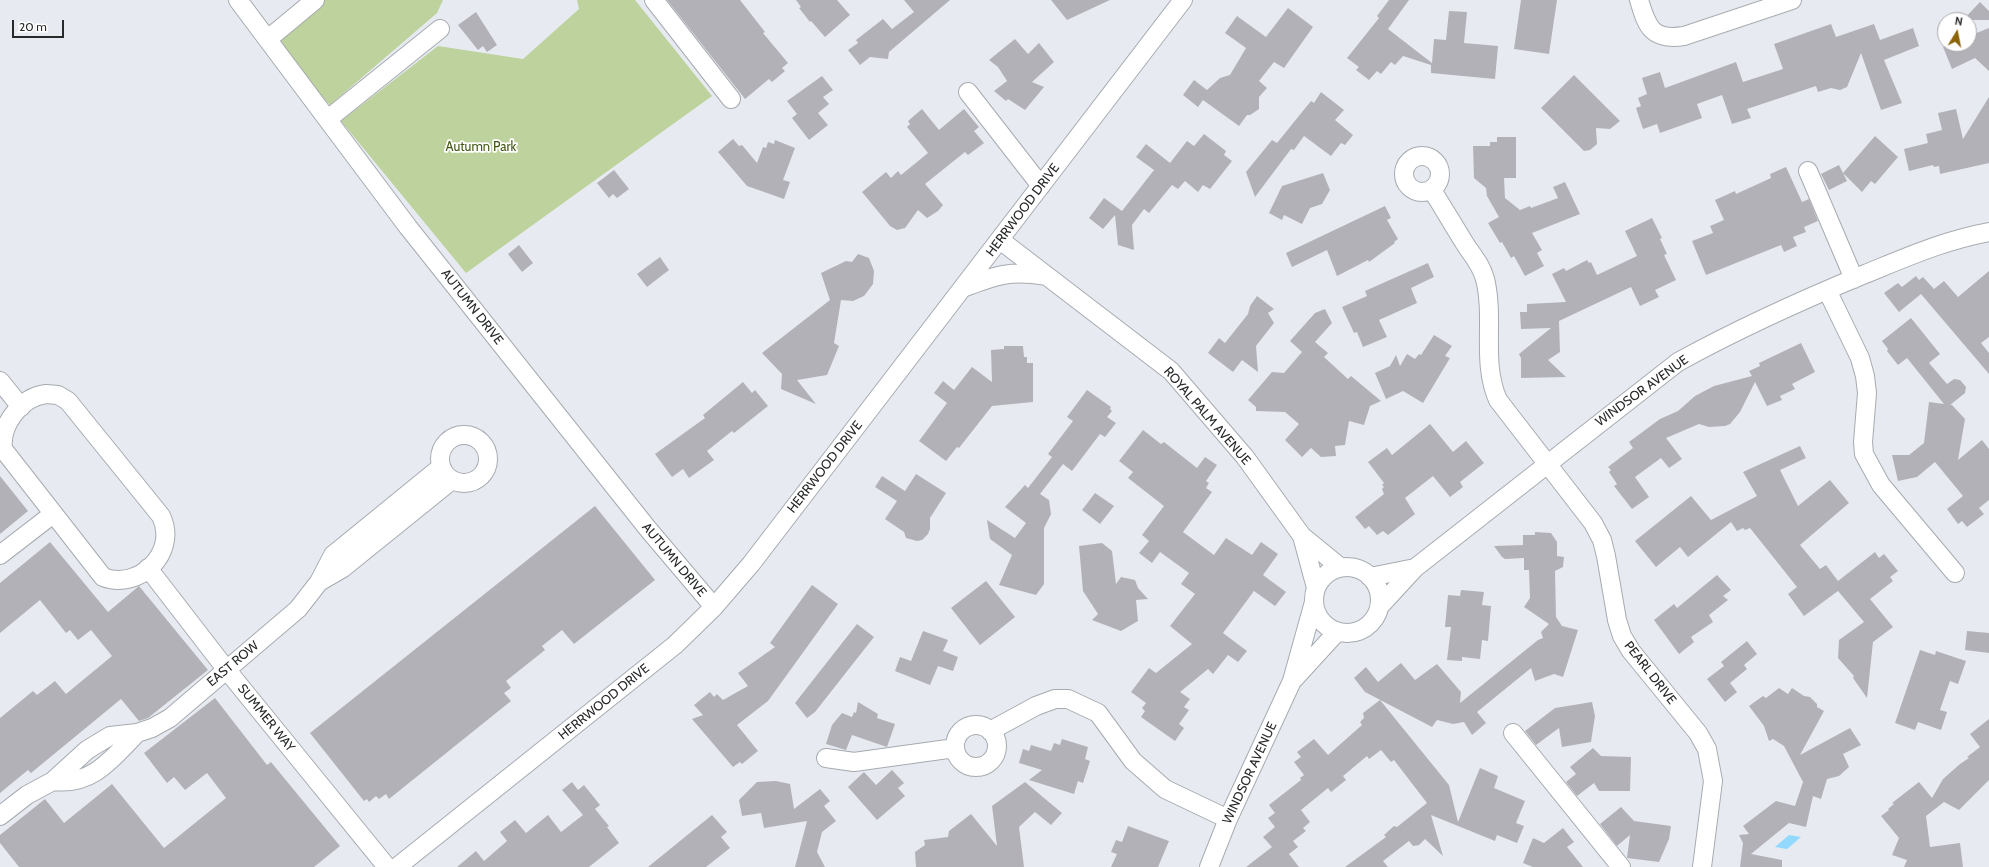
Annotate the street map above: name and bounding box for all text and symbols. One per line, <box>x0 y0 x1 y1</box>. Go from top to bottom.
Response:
scale bar <box>14 12 66 38</box>
north arrow <box>1937 12 1977 52</box>
text: N <box>1954 14 1964 29</box>
text: 20 m <box>19 19 47 34</box>
park label: Autumn Park <box>446 139 516 155</box>
street label: HERRWOOD DRIVE <box>983 160 1063 260</box>
street label: AUTUMN DRIVE <box>438 266 506 348</box>
street label: WINDSOR AVENUE <box>1593 352 1691 430</box>
street label: ROYAL PALM AVENUE <box>1160 364 1254 468</box>
street label: HERRWOOD DRIVE <box>784 418 866 516</box>
street label: AUTUMN DRIVE <box>639 520 709 600</box>
street label: EAST ROW <box>204 638 262 690</box>
street label: PEARL DRIVE <box>1621 638 1679 708</box>
street label: HERRWOOD DRIVE <box>555 661 653 743</box>
street label: SUMMER WAY <box>234 681 298 755</box>
street label: WINDSOR AVENUE <box>1220 719 1280 827</box>

